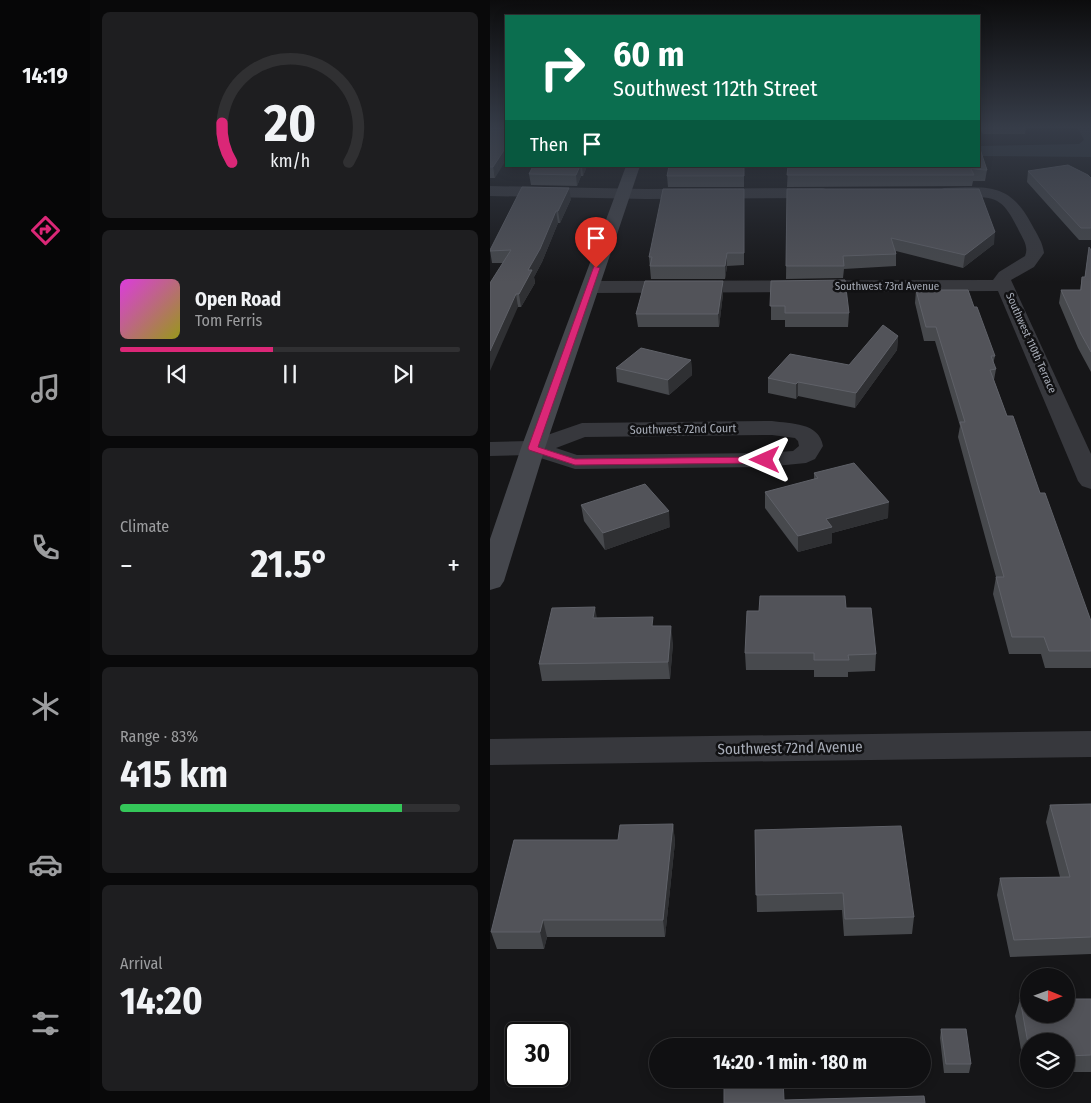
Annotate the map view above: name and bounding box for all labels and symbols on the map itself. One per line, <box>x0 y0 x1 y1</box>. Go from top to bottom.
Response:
pin <box>575 217 617 268</box>
street label: Southwest 73rd Avenue <box>835 280 939 293</box>
street label: Southwest 110th Terrace <box>1003 291 1059 395</box>
street label: Southwest 72nd Court <box>630 421 736 437</box>
position arrow <box>738 433 790 485</box>
street label: Southwest 72nd Avenue <box>717 738 863 758</box>
north arrow <box>1020 968 1075 1022</box>
speed limit sign: 30 <box>505 1022 570 1087</box>

